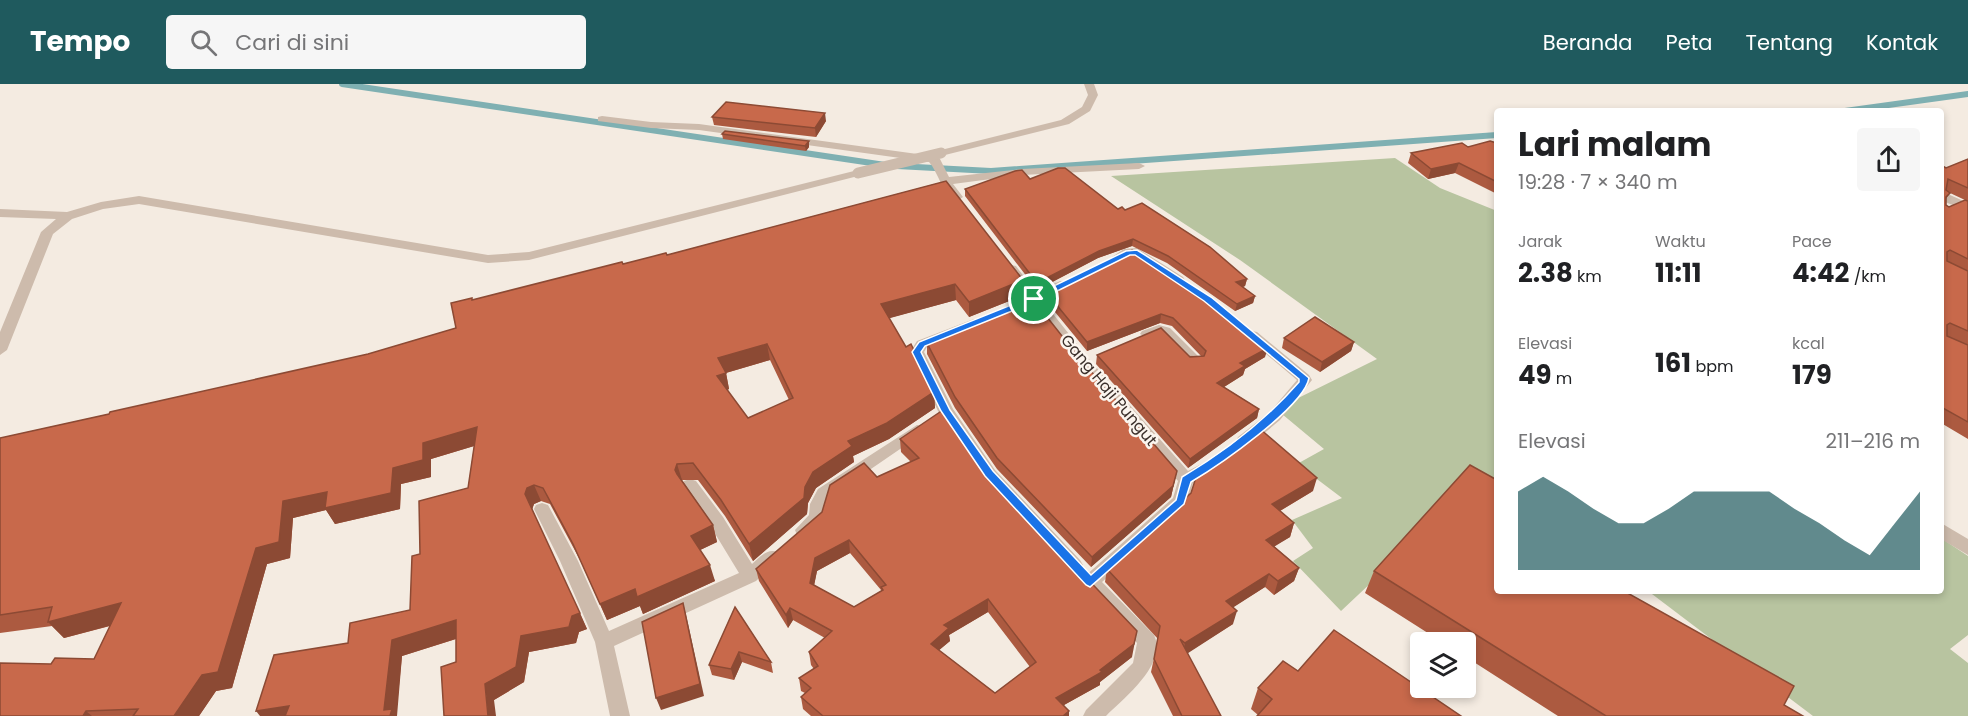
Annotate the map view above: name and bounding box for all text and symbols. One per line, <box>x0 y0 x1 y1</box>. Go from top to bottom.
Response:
search box <box>166 15 586 69</box>
text: Tempo <box>30 22 130 61</box>
icon: search <box>187 26 220 59</box>
text: Cari di sini <box>235 27 349 58</box>
text: Beranda <box>1543 28 1633 57</box>
text: Peta <box>1666 28 1713 57</box>
text: Tentang <box>1746 28 1833 57</box>
text: Kontak <box>1866 28 1938 57</box>
text: Lari malam <box>1518 121 1711 168</box>
button: share <box>1857 128 1920 191</box>
text: 19:28 · 7 × 340 m <box>1518 168 1678 196</box>
text: Jarak <box>1518 230 1562 253</box>
text: Waktu <box>1655 230 1706 253</box>
text: Pace <box>1792 230 1832 253</box>
text: 2.38 <box>1518 255 1573 291</box>
text: 11:11 <box>1655 255 1702 291</box>
text: 4:42 <box>1792 255 1849 291</box>
text: km <box>1573 265 1602 288</box>
text: /km <box>1849 265 1886 288</box>
pin <box>1008 273 1059 324</box>
icon: arrive <box>1017 282 1050 315</box>
street label: Gang Haji Pungut <box>1055 329 1163 451</box>
text: Elevasi <box>1518 332 1572 355</box>
text: kcal <box>1792 332 1825 355</box>
text: 161 <box>1655 345 1691 381</box>
text: bpm <box>1691 355 1734 378</box>
text: 49 <box>1518 357 1552 393</box>
text: 179 <box>1792 357 1832 393</box>
text: m <box>1552 367 1572 390</box>
text: Elevasi <box>1518 427 1586 455</box>
text: 211–216 m <box>1826 427 1920 455</box>
map controls <box>1410 632 1476 698</box>
button: layers <box>1410 632 1476 698</box>

